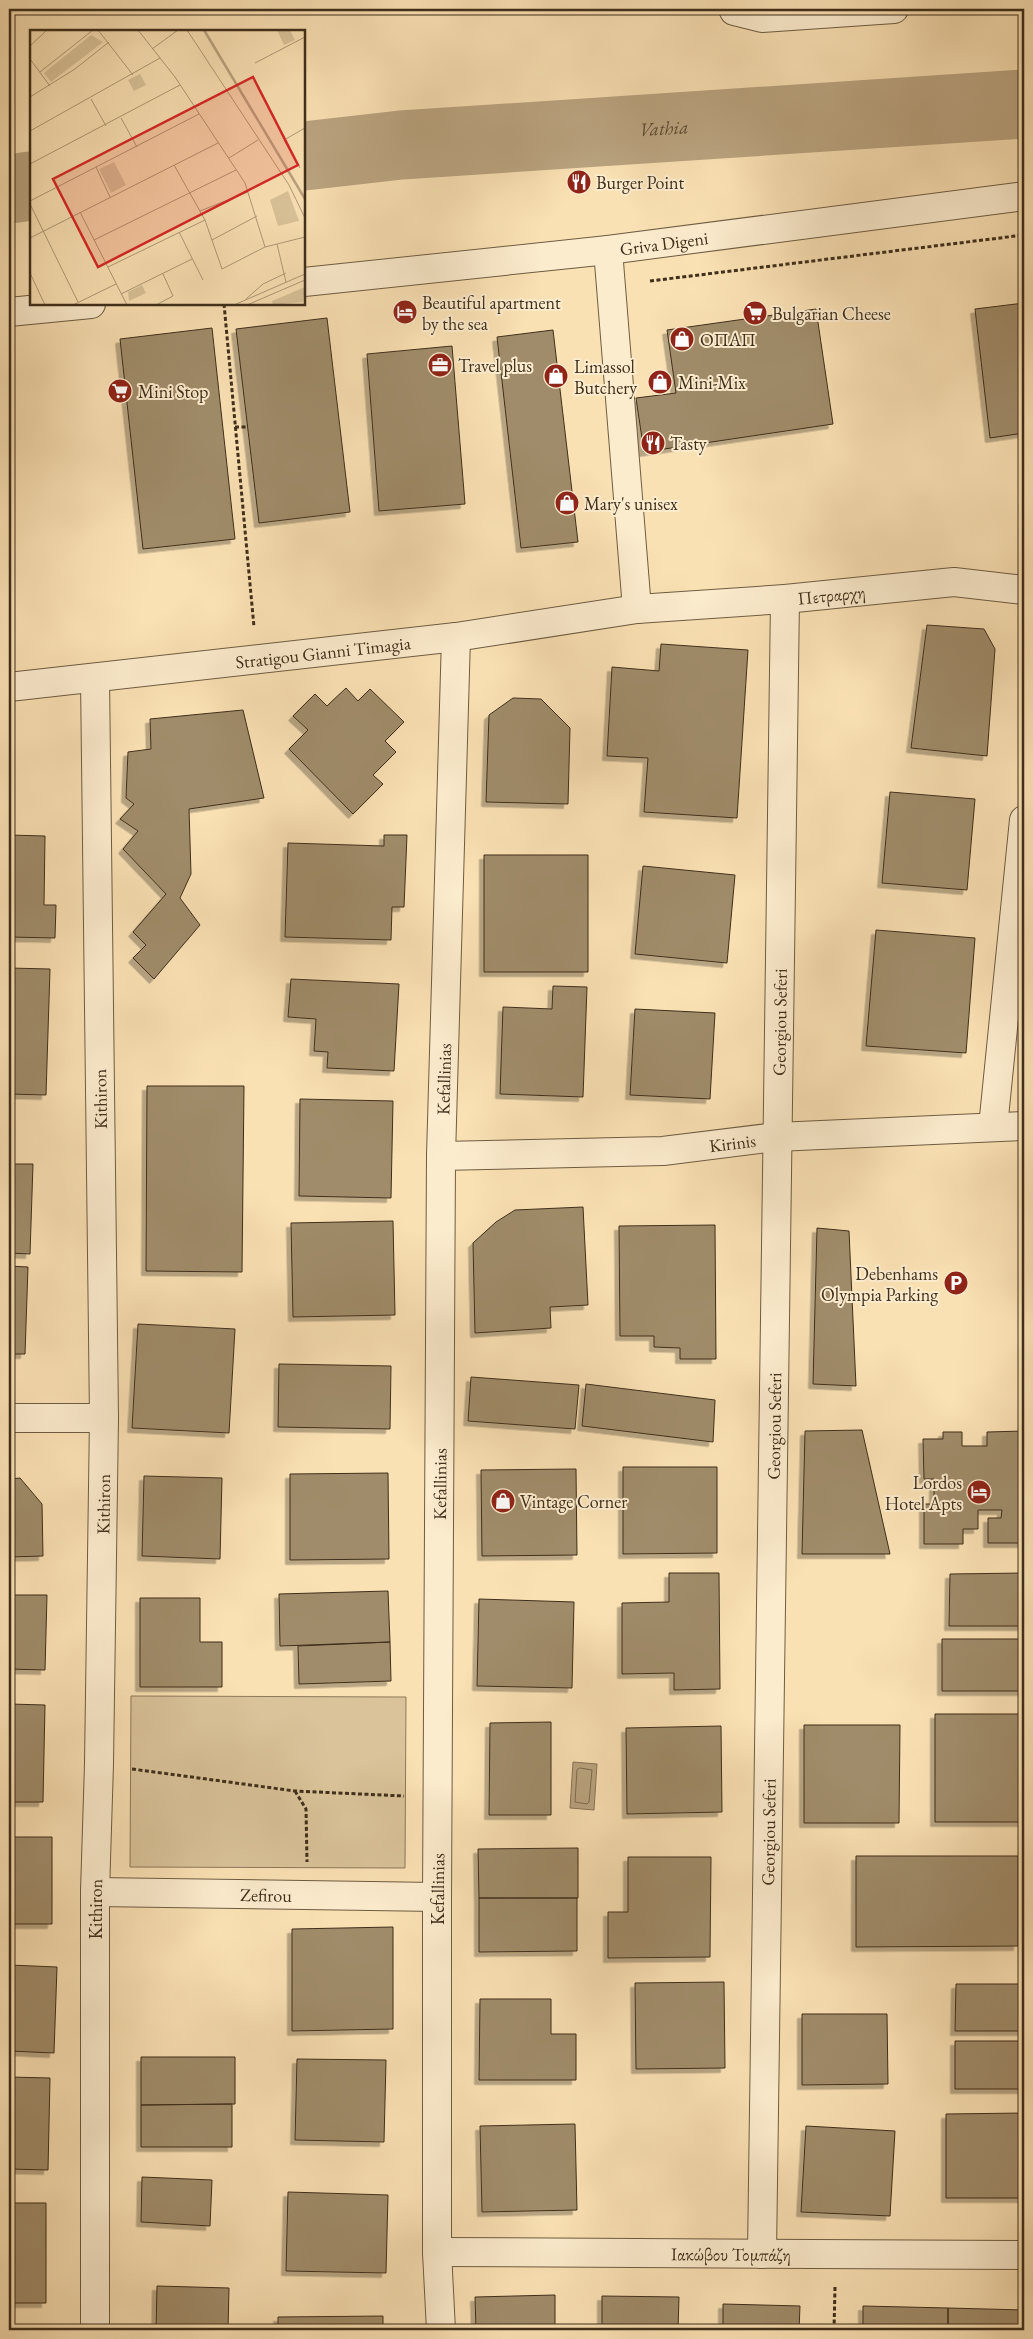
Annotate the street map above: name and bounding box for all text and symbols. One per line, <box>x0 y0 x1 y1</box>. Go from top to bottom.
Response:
inset map <box>30 30 305 305</box>
water label: Vathia <box>639 114 689 142</box>
restaurant icon: Burger Point <box>566 169 592 195</box>
place label: Burger Point <box>596 171 684 194</box>
street label: Griva Digeni <box>618 226 710 260</box>
place label: Beautiful apartment by the sea <box>422 291 561 335</box>
hotel icon: Beautiful apartment by the sea <box>392 299 418 325</box>
supermarket icon: Bulgarian Cheese <box>742 300 768 326</box>
place label: Bulgarian Cheese <box>772 302 891 325</box>
shop icon: ΟΠΑΠ <box>669 326 695 352</box>
place label: ΟΠΑΠ <box>700 328 756 351</box>
office icon: Travel plus <box>427 352 453 378</box>
place label: Travel plus <box>458 354 532 377</box>
place label: Limassol Butchery <box>574 355 637 399</box>
shop icon: Limassol Butchery <box>543 363 569 389</box>
shop icon: Mini-Mix <box>647 369 673 395</box>
place label: Mini-Mix <box>678 371 746 394</box>
supermarket icon: Mini Stop <box>107 378 133 404</box>
place label: Mini Stop <box>138 380 208 403</box>
restaurant icon: Tasty <box>640 430 666 456</box>
place label: Tasty <box>670 432 707 455</box>
shop icon: Mary's unisex <box>554 490 580 516</box>
place label: Mary's unisex <box>584 492 678 515</box>
street label: Πετραρχη <box>797 579 866 609</box>
street label: Stratigou Gianni Timagia <box>234 631 413 673</box>
street label: Georgiou Seferi <box>767 968 791 1076</box>
street label: Kefallinias <box>431 1043 456 1115</box>
street label: Kithiron <box>88 1068 112 1129</box>
street label: Kirinis <box>708 1128 757 1157</box>
place label: Debenhams Olympia Parking <box>821 1262 938 1306</box>
parking icon: Debenhams Olympia Parking <box>943 1270 969 1296</box>
street label: Georgiou Seferi <box>761 1372 786 1480</box>
street label: Kefallinias <box>428 1448 451 1520</box>
place label: Lordos Hotel Apts <box>885 1471 962 1515</box>
street label: Kithiron <box>91 1473 115 1535</box>
hotel icon: Lordos Hotel Apts <box>966 1479 992 1505</box>
shop icon: Vintage Corner <box>490 1488 516 1514</box>
place label: Vintage Corner <box>520 1490 627 1513</box>
street label: Georgiou Seferi <box>756 1778 780 1886</box>
street label: Kefallinias <box>425 1853 449 1925</box>
street label: Kithiron <box>84 1878 107 1939</box>
street label: Zefirou <box>240 1883 292 1906</box>
street label: Ιακώβου Τομπάζη <box>671 2242 791 2265</box>

